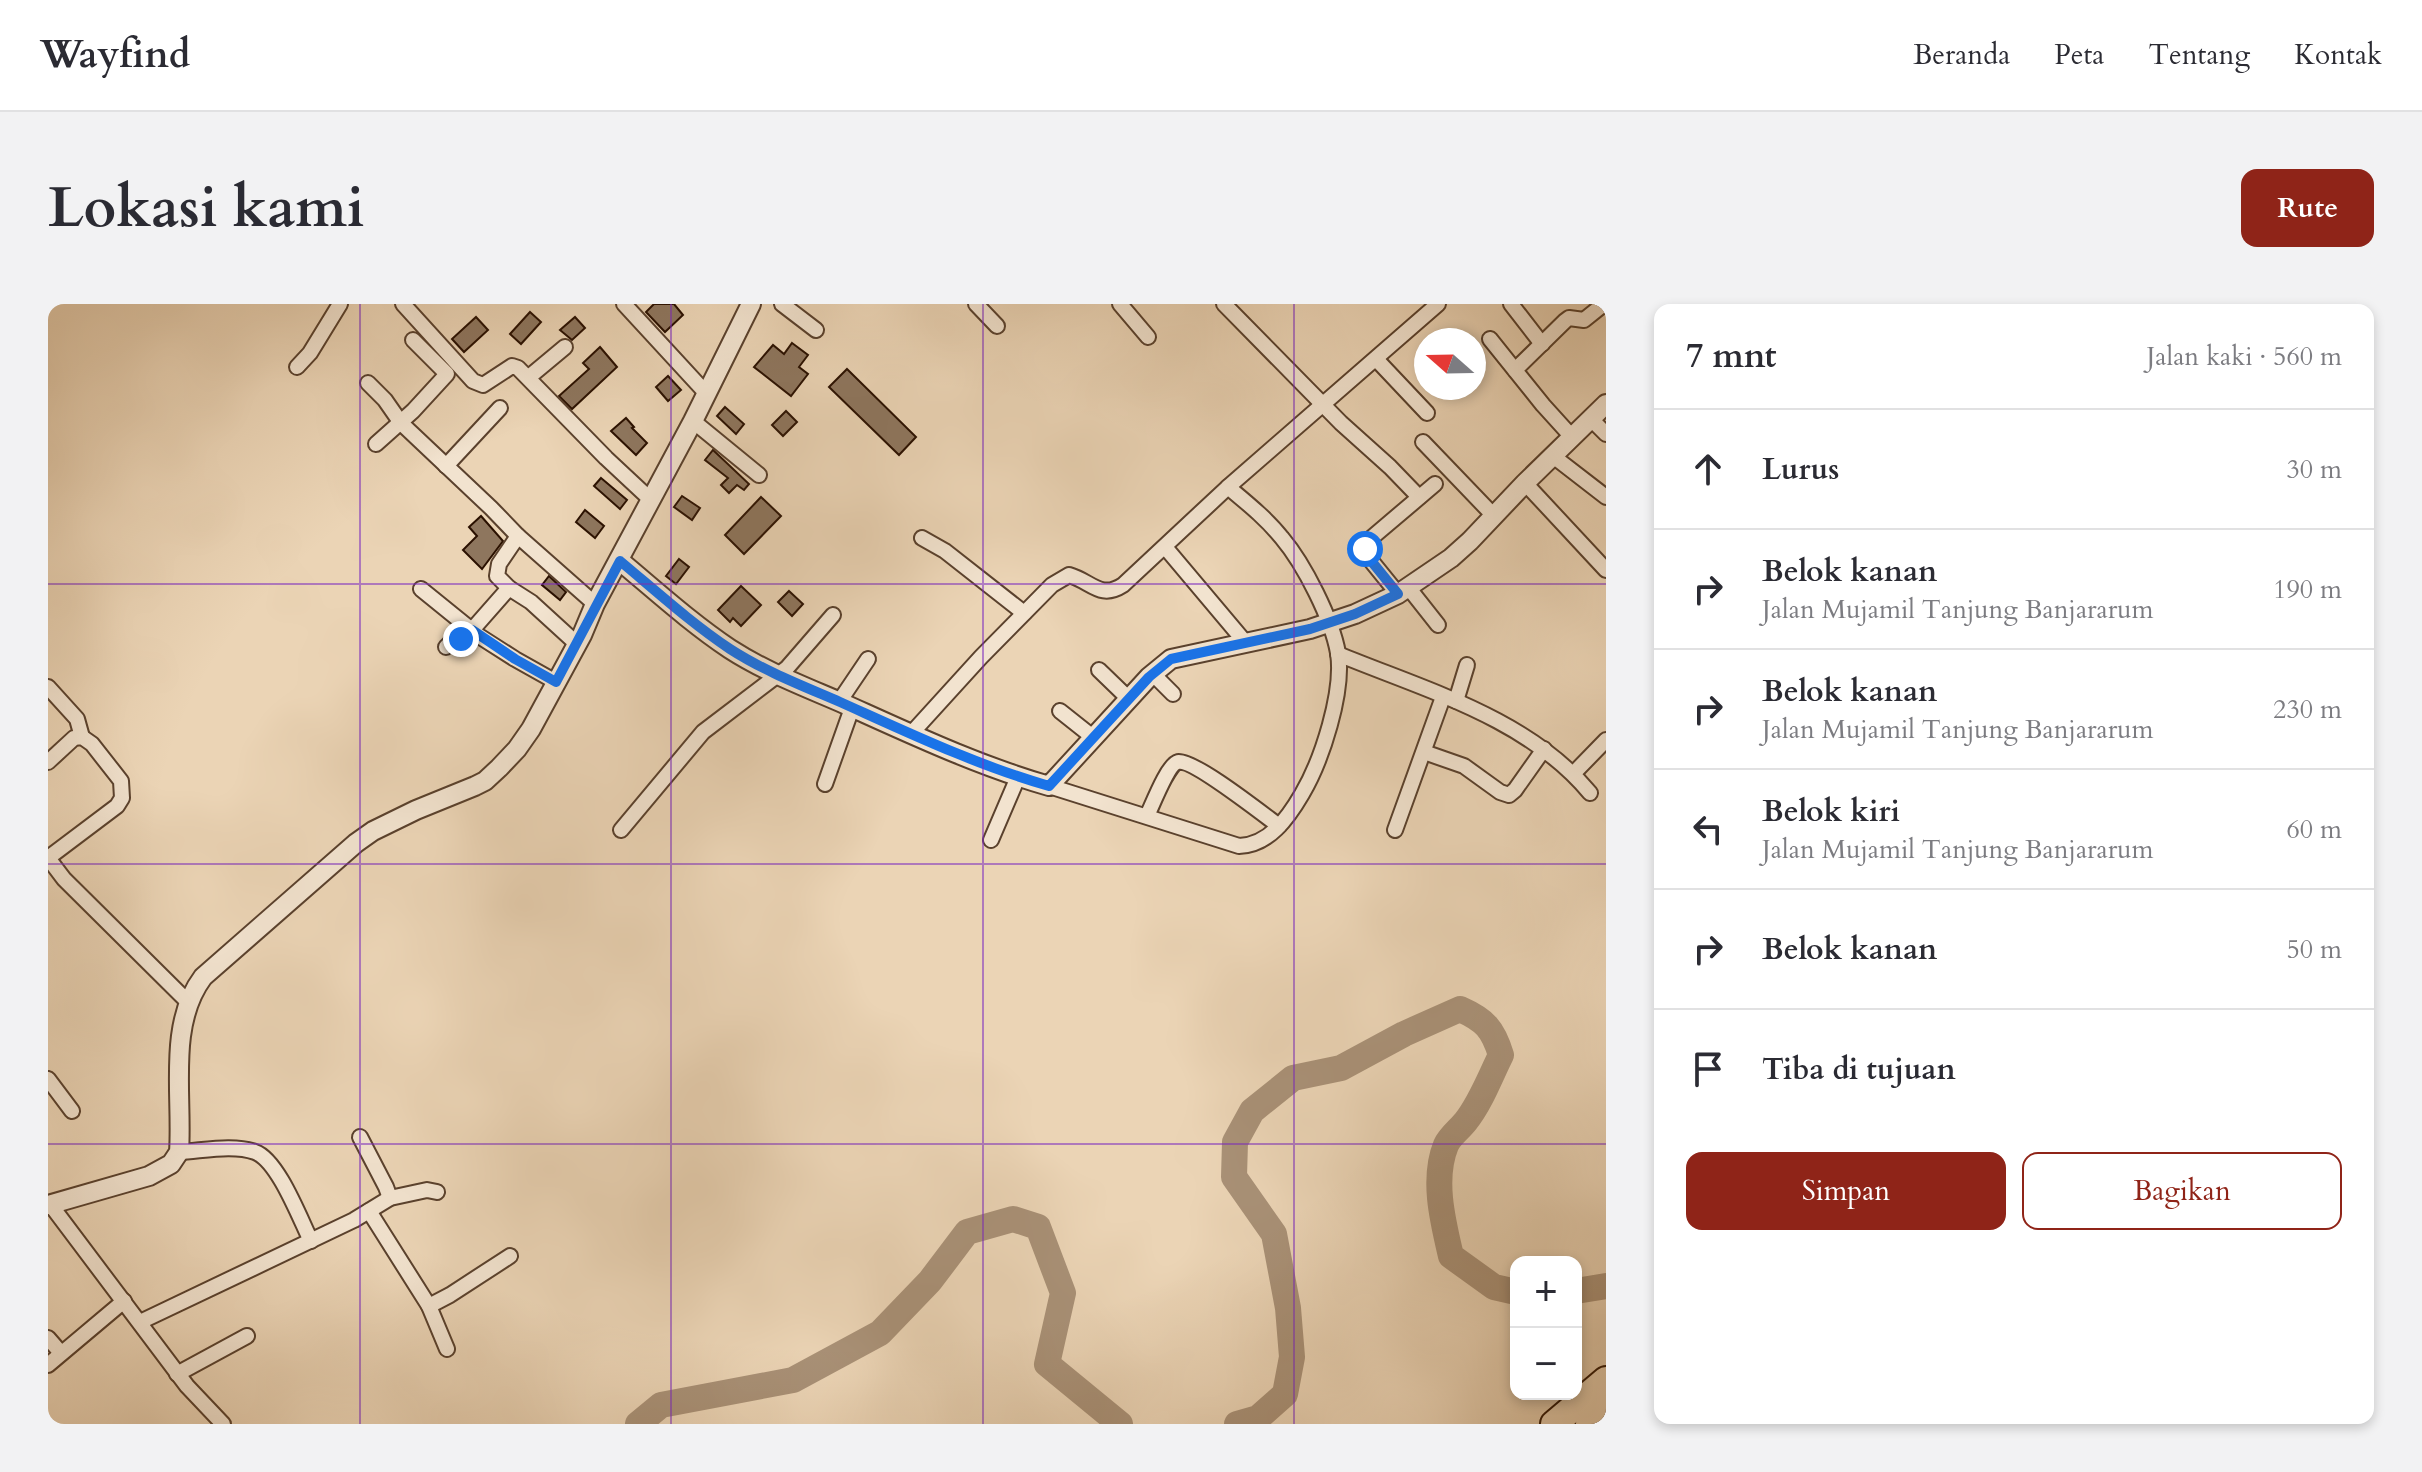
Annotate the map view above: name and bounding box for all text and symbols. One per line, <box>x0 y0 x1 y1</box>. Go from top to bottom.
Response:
text: Wayfind <box>40 29 190 81</box>
text: Beranda <box>1913 36 2010 74</box>
text: Peta <box>2054 36 2104 74</box>
text: Tentang <box>2148 36 2250 74</box>
text: Kontak <box>2294 36 2382 74</box>
button: Rute <box>2241 169 2374 247</box>
text: Lokasi kami <box>48 171 365 246</box>
north arrow <box>1414 328 1486 400</box>
text: 7 mnt <box>1686 333 1776 379</box>
text: Jalan kaki · 560 m <box>2146 339 2342 374</box>
icon: ahead <box>1686 447 1730 491</box>
text: Lurus <box>1762 449 1839 490</box>
text: 30 m <box>2286 452 2342 487</box>
route start <box>1347 531 1383 567</box>
text: Belok kanan <box>1762 551 1937 592</box>
icon: right <box>1686 567 1730 611</box>
text: 190 m <box>2273 572 2342 607</box>
text: Jalan Mujamil Tanjung Banjararum <box>1762 592 2154 627</box>
route end <box>443 621 479 657</box>
text: Belok kanan <box>1762 671 1937 712</box>
icon: right <box>1686 687 1730 731</box>
text: 230 m <box>2273 692 2342 727</box>
text: Jalan Mujamil Tanjung Banjararum <box>1762 712 2154 747</box>
text: Belok kiri <box>1762 791 1900 832</box>
icon: left <box>1686 807 1730 851</box>
text: 60 m <box>2286 812 2342 847</box>
text: Jalan Mujamil Tanjung Banjararum <box>1762 832 2154 867</box>
icon: right <box>1686 927 1730 971</box>
text: Belok kanan <box>1762 929 1937 970</box>
text: 50 m <box>2286 932 2342 967</box>
icon: arrive <box>1686 1047 1730 1091</box>
text: Tiba di tujuan <box>1762 1049 1956 1090</box>
button: Simpan <box>1686 1152 2006 1230</box>
button: Bagikan <box>2022 1152 2342 1230</box>
map controls <box>1510 1256 1582 1400</box>
button: + <box>1510 1256 1582 1328</box>
button: − <box>1510 1328 1582 1400</box>

